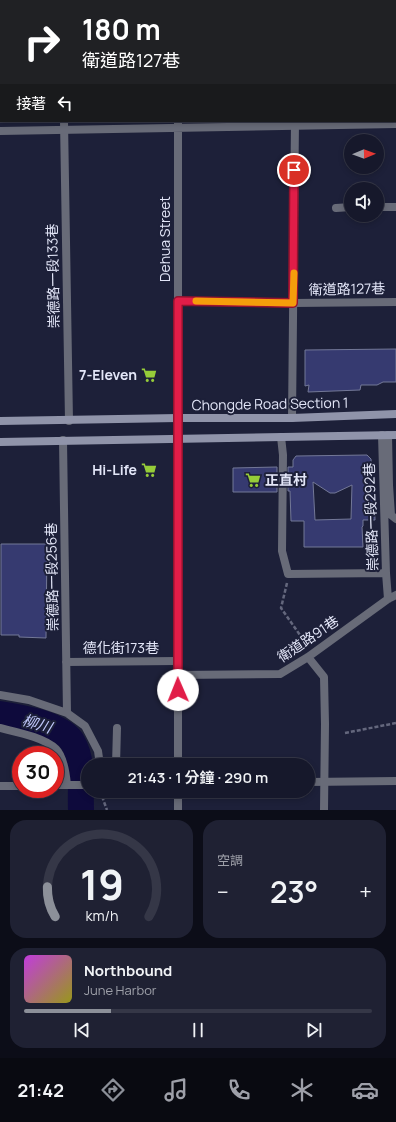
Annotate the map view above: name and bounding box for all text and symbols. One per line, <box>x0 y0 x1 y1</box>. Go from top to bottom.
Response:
text: 180 m <box>82 10 161 48</box>
icon: right <box>16 16 68 68</box>
text: 衛道路127巷 <box>82 48 180 72</box>
icon: left <box>54 92 76 114</box>
text: 接著 <box>16 93 46 114</box>
north arrow <box>344 134 384 174</box>
map controls <box>344 134 384 222</box>
pin <box>277 153 311 187</box>
icon: arrive <box>283 159 305 181</box>
button: sound <box>344 182 384 222</box>
street label: Dehua Street <box>155 196 174 282</box>
street label: 崇德路一段133巷 <box>42 223 63 329</box>
street label: 衛道路127巷 <box>309 278 385 299</box>
place label: 7-Eleven <box>79 365 137 384</box>
supermarket icon: 7-Eleven <box>140 366 158 384</box>
street label: Chongde Road Section 1 <box>191 393 349 414</box>
place label: Hi-Life <box>92 460 137 479</box>
supermarket icon: Hi-Life <box>140 461 158 479</box>
street label: 崇德路一段292巷 <box>359 462 382 572</box>
place label: 正直村 <box>265 470 307 489</box>
supermarket icon: 正直村 <box>244 471 262 489</box>
street label: 崇德路一段256巷 <box>41 522 62 632</box>
street label: 衛道路91巷 <box>273 611 342 666</box>
street label: 德化街173巷 <box>83 638 159 657</box>
position arrow <box>157 669 199 711</box>
water label: 柳川 <box>20 709 56 739</box>
speed limit sign: 30 <box>12 746 64 798</box>
text: 21:43 · 1 分鐘 · 290 m <box>128 767 268 788</box>
text: 空調 <box>217 851 243 869</box>
text: 19 <box>79 856 124 912</box>
text: 23° <box>270 871 318 912</box>
text: − <box>217 877 229 907</box>
text: + <box>359 877 372 907</box>
text: km/h <box>85 906 118 925</box>
text: Northbound <box>84 960 172 981</box>
text: June Harbor <box>84 981 157 999</box>
icon: previous <box>71 1019 93 1041</box>
icon: pause <box>187 1019 209 1041</box>
icon: next <box>303 1019 325 1041</box>
icon: directions <box>99 1076 127 1104</box>
icon: music <box>162 1076 190 1104</box>
icon: phone <box>225 1076 253 1104</box>
icon: climate <box>288 1076 316 1104</box>
icon: car <box>351 1076 379 1104</box>
text: 21:42 <box>17 1078 64 1102</box>

